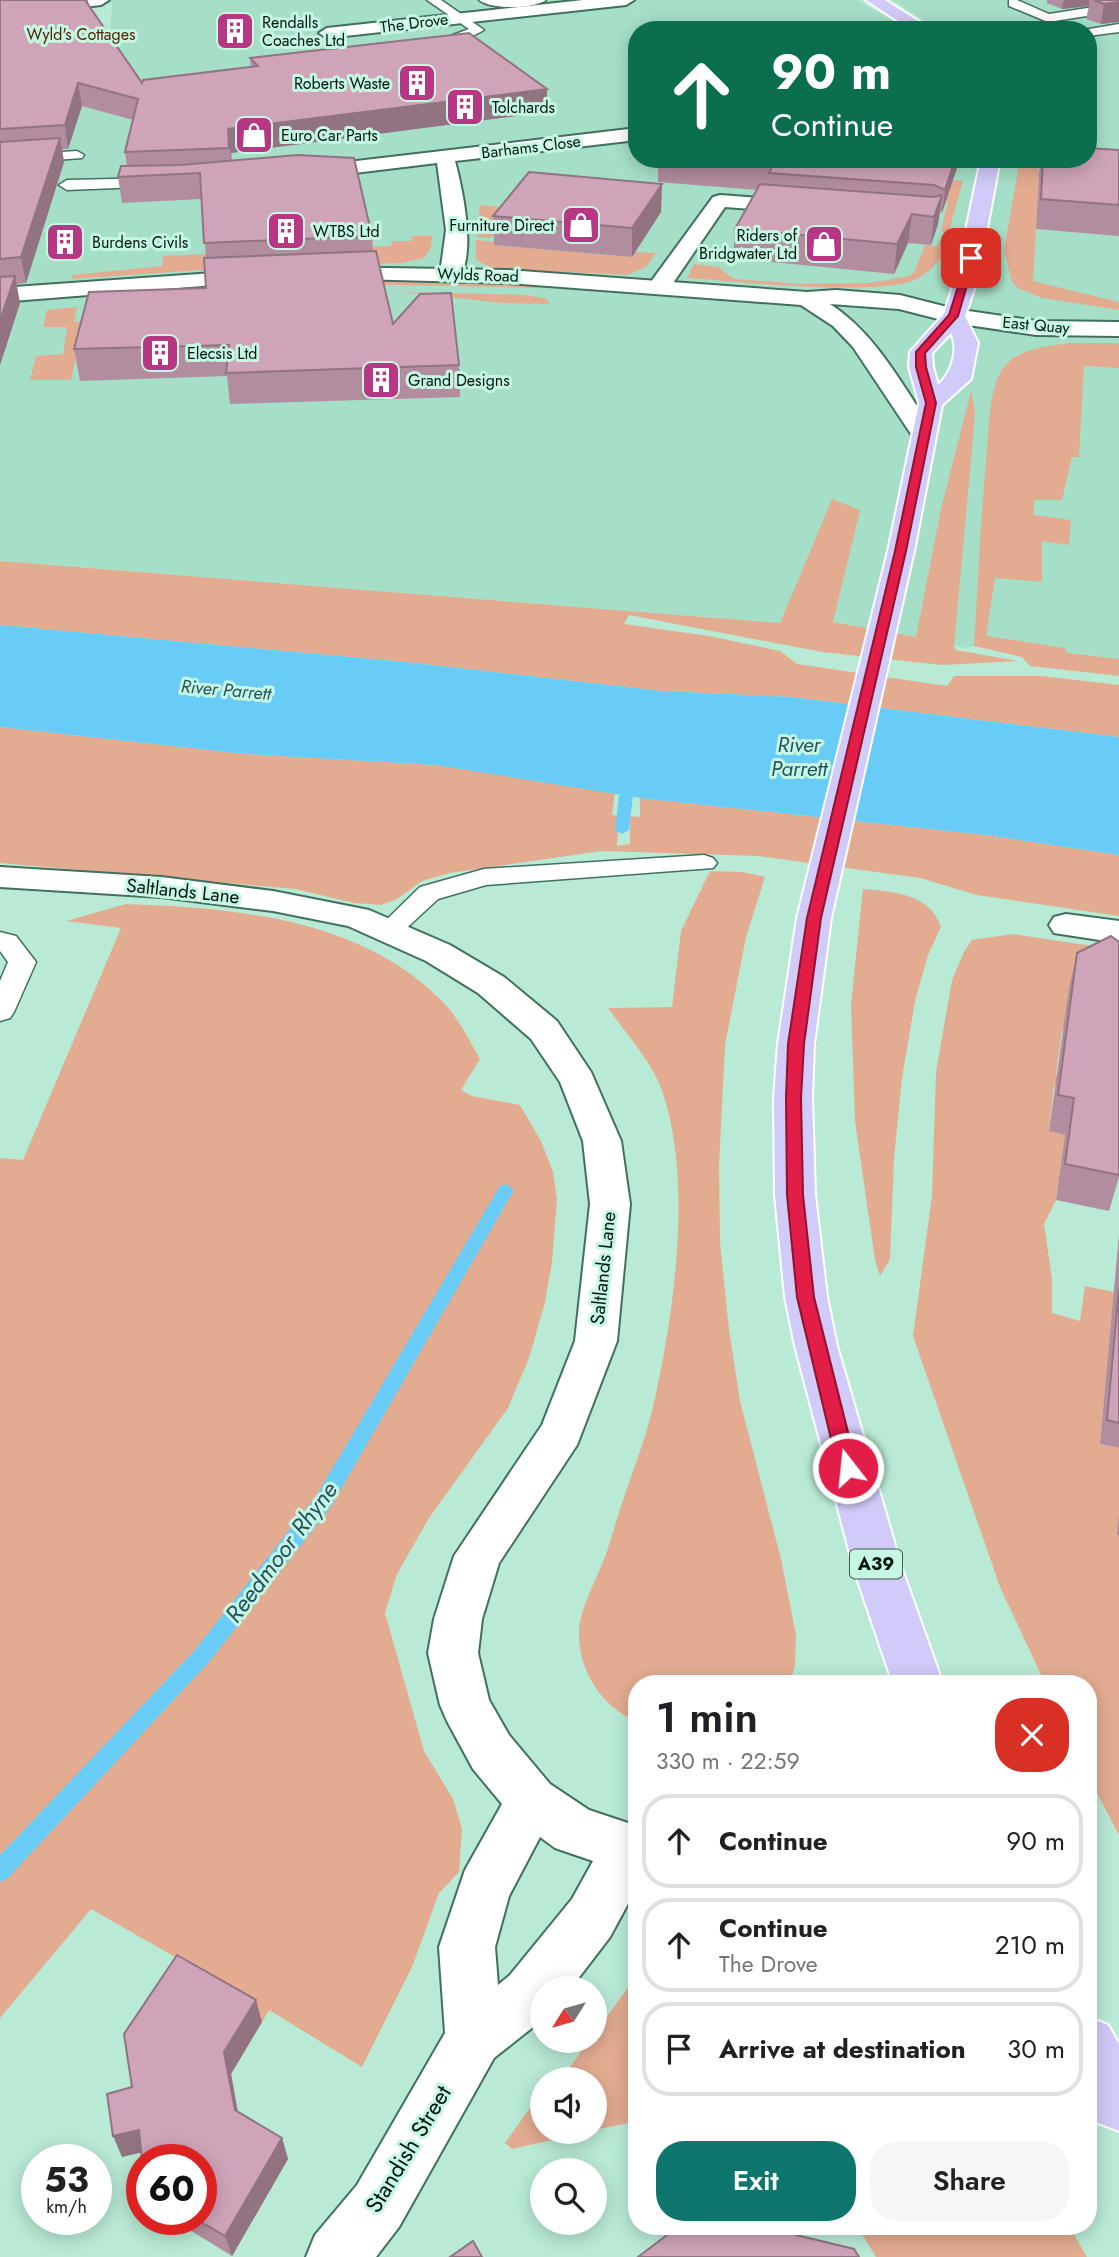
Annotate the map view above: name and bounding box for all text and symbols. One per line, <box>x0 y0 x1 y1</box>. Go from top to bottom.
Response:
street label: The Drove <box>379 7 449 39</box>
building icon: Rendalls Coaches Ltd <box>214 10 256 52</box>
place label: Rendalls Coaches Ltd <box>262 11 345 52</box>
park label: Wyld's Cottages <box>27 23 135 46</box>
text: 90 m <box>771 37 891 107</box>
icon: ahead <box>656 49 747 140</box>
building icon: Roberts Waste <box>396 62 438 104</box>
place label: Roberts Waste <box>294 72 390 95</box>
building icon: Tolchards <box>444 86 486 128</box>
place label: Tolchards <box>492 96 555 119</box>
text: Continue <box>771 102 893 148</box>
shop icon: Euro Car Parts <box>233 114 275 156</box>
place label: Euro Car Parts <box>281 124 378 147</box>
street label: Barhams Close <box>480 129 582 165</box>
shop icon: Furniture Direct <box>560 204 602 246</box>
building icon: WTBS Ltd <box>265 210 307 252</box>
place label: Furniture Direct <box>449 214 554 237</box>
place label: WTBS Ltd <box>313 220 380 243</box>
building icon: Burdens Civils <box>44 221 86 263</box>
shop icon: Riders of Bridgwater Ltd <box>803 223 845 265</box>
place label: Riders of Bridgwater Ltd <box>699 224 797 265</box>
pin <box>941 228 1001 288</box>
place label: Burdens Civils <box>92 231 188 254</box>
icon: arrive <box>952 239 990 277</box>
street label: Wylds Road <box>437 262 519 288</box>
street label: East Quay <box>1001 311 1071 339</box>
building icon: Elecsis Ltd <box>139 332 181 374</box>
place label: Elecsis Ltd <box>187 342 257 365</box>
building icon: Grand Designs <box>360 359 402 401</box>
place label: Grand Designs <box>408 369 510 392</box>
water label: River Parrett <box>180 673 274 707</box>
water label: River Parrett <box>771 730 828 784</box>
street label: Saltlands Lane <box>125 872 241 910</box>
street label: Saltlands Lane <box>584 1210 622 1326</box>
position arrow <box>811 1431 885 1505</box>
water label: Reedmoor Rhyne <box>216 1474 346 1630</box>
road number: A39 <box>850 1549 902 1578</box>
text: 1 min <box>656 1687 758 1748</box>
button: close <box>995 1698 1069 1772</box>
text: 330 m · 22:59 <box>656 1744 800 1778</box>
icon: ahead <box>660 1822 698 1860</box>
text: Continue <box>719 1822 828 1860</box>
text: 90 m <box>1006 1822 1065 1860</box>
text: Continue <box>719 1909 828 1947</box>
icon: ahead <box>660 1926 698 1964</box>
text: 210 m <box>995 1926 1065 1964</box>
text: The Drove <box>719 1947 818 1981</box>
north arrow <box>530 1976 607 2053</box>
map controls <box>530 1976 607 2235</box>
icon: arrive <box>660 2030 698 2068</box>
text: Arrive at destination <box>719 2030 966 2068</box>
text: 30 m <box>1007 2030 1065 2068</box>
button: sound <box>530 2067 607 2144</box>
street label: Standish Street <box>356 2078 460 2219</box>
button: Exit <box>656 2141 856 2221</box>
button: Share <box>870 2141 1069 2221</box>
speed limit sign: 60 <box>126 2144 217 2235</box>
text: 53 <box>44 2155 89 2205</box>
button: search <box>530 2158 607 2235</box>
text: km/h <box>46 2194 87 2220</box>

